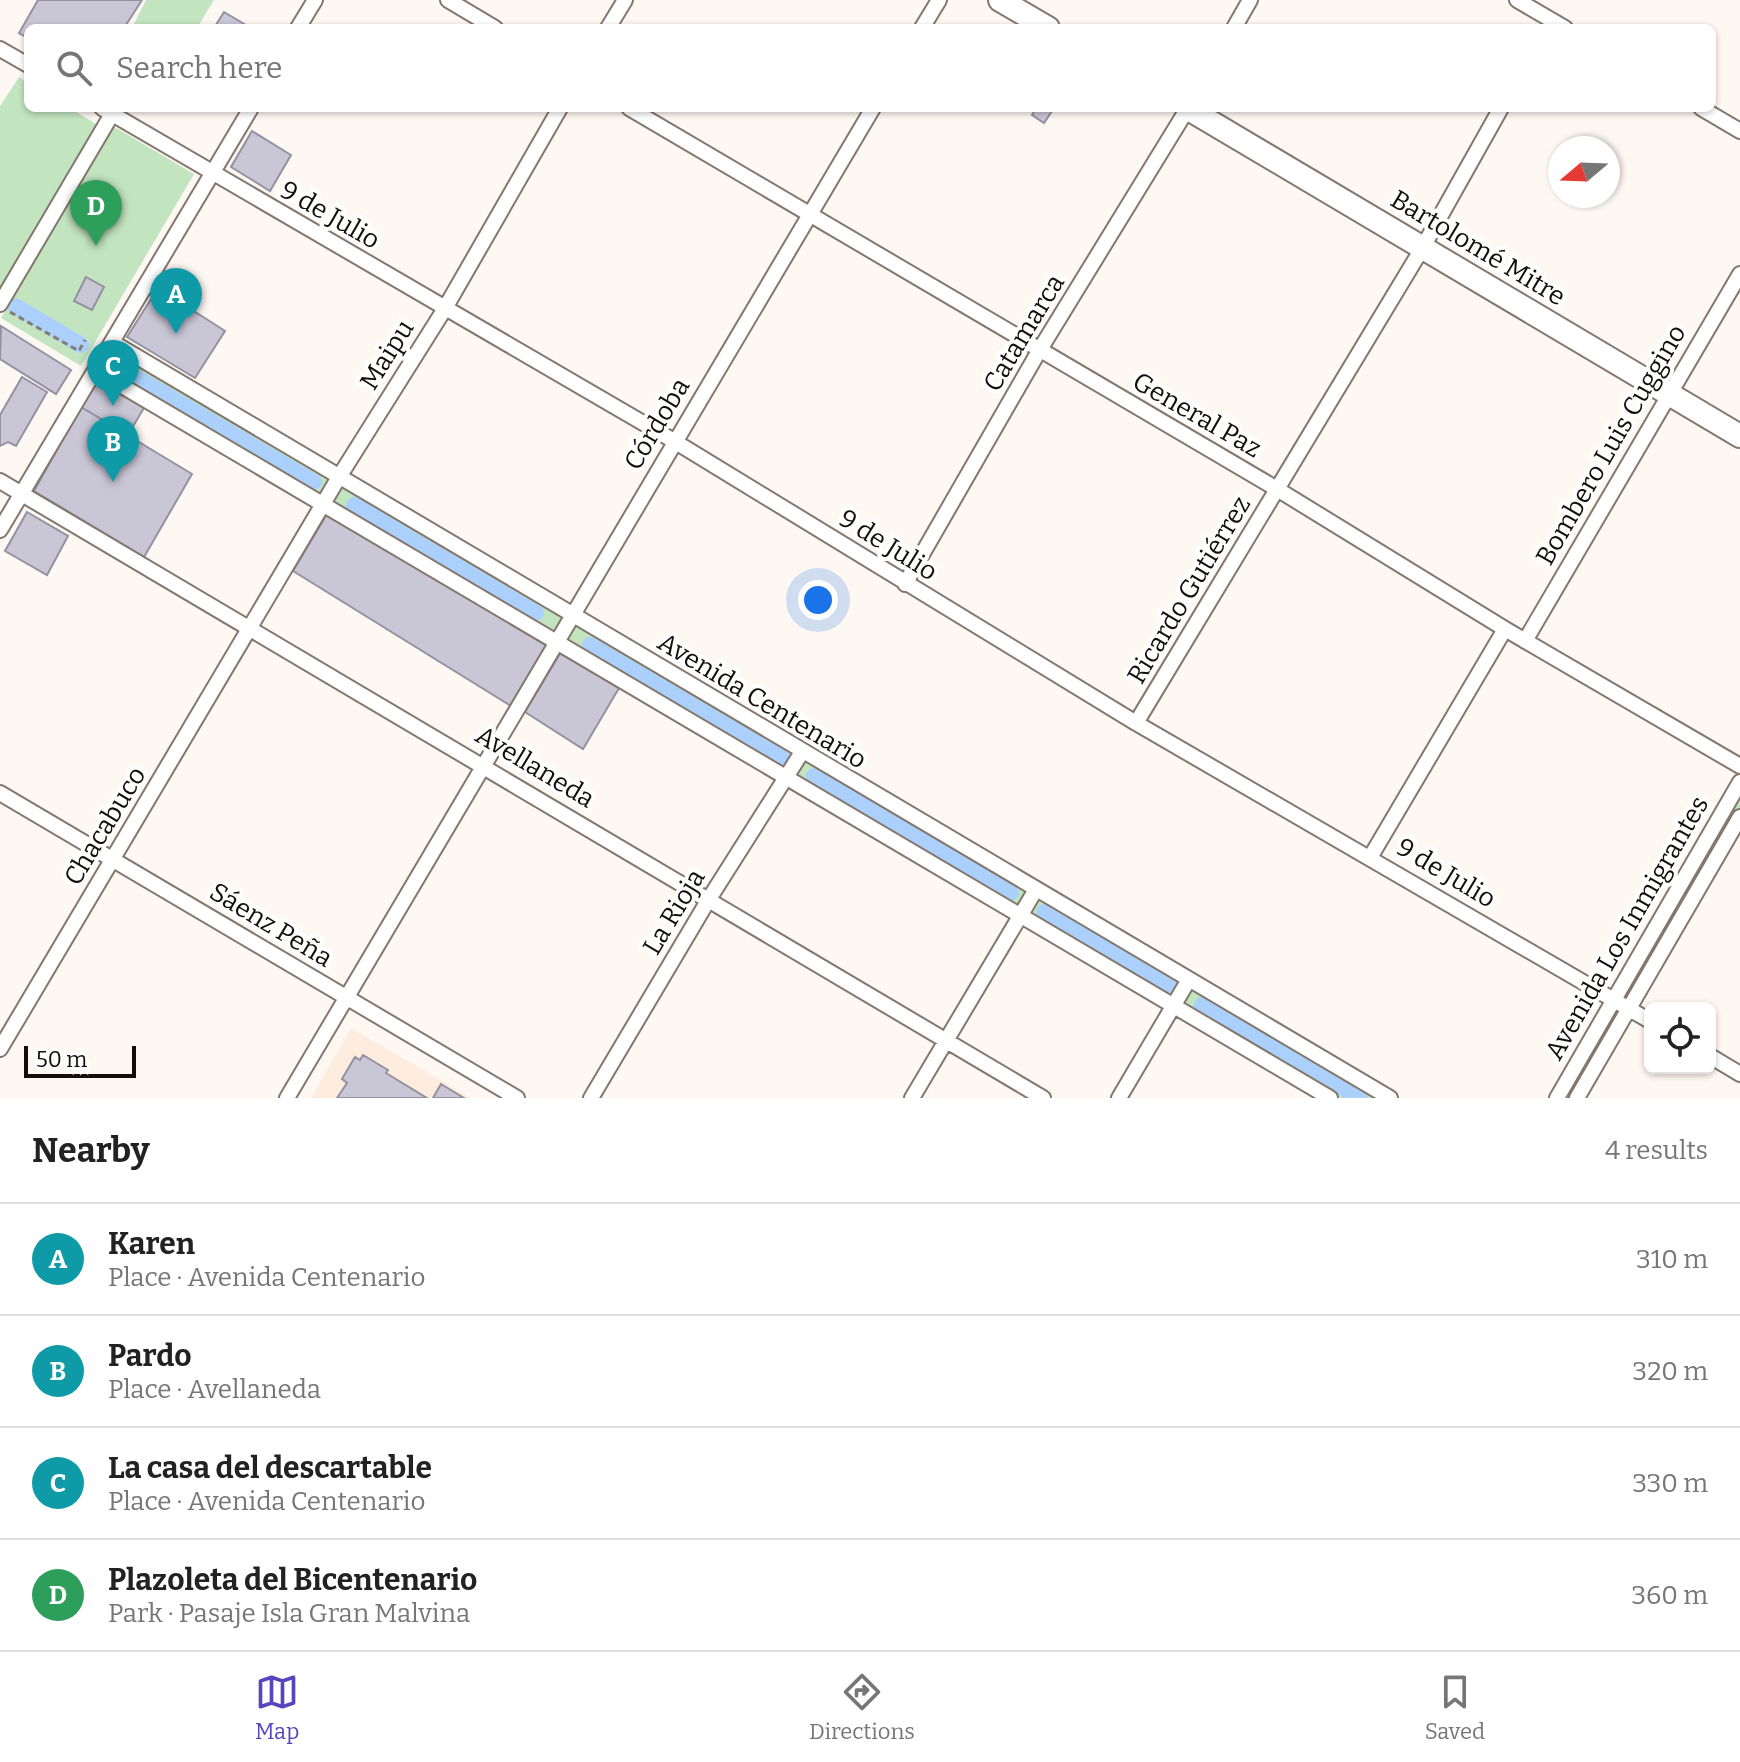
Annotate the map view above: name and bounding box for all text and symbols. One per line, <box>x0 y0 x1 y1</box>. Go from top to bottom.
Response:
search box <box>24 24 1716 112</box>
icon: search <box>52 46 96 90</box>
text: Search here <box>116 50 283 86</box>
north arrow <box>1548 136 1620 208</box>
street label: 9 de Julio <box>275 174 385 256</box>
pin: D <box>70 180 122 246</box>
street label: Bartolomé Mitre <box>1385 184 1571 312</box>
pin: A <box>150 268 202 334</box>
street label: Catamarca <box>977 269 1071 397</box>
street label: Maipu <box>354 314 420 396</box>
street label: Bombero Luis Cuggino <box>1530 319 1692 571</box>
pin: C <box>87 340 139 406</box>
street label: General Paz <box>1127 366 1267 464</box>
street label: Córdoba <box>618 372 696 476</box>
pin: B <box>87 416 139 482</box>
street label: Ricardo Gutiérrez <box>1121 491 1257 689</box>
street label: 9 de Julio <box>833 503 943 587</box>
your location <box>798 580 838 620</box>
street label: Avenida Centenario <box>652 626 872 776</box>
street label: Avellaneda <box>470 719 600 815</box>
street label: Chacabuco <box>58 761 152 891</box>
street label: Avenida Los Inmigrantes <box>1539 791 1715 1065</box>
street label: 9 de Julio <box>1391 831 1501 915</box>
street label: La Rioja <box>636 864 712 960</box>
street label: Sáenz Peña <box>204 876 338 974</box>
map controls <box>1644 1002 1716 1074</box>
button: locate <box>1644 1002 1716 1074</box>
scale bar <box>24 1042 136 1078</box>
text: 50 m <box>36 1046 87 1073</box>
text: Nearby <box>32 1130 150 1171</box>
text: 4 results <box>1605 1135 1708 1166</box>
text: Karen <box>108 1226 195 1262</box>
text: A <box>49 1244 67 1275</box>
text: 310 m <box>1636 1244 1708 1275</box>
text: Place · Avenida Centenario <box>108 1262 425 1293</box>
text: Pardo <box>108 1338 192 1374</box>
text: B <box>50 1356 66 1387</box>
text: 320 m <box>1632 1356 1708 1387</box>
text: Place · Avellaneda <box>108 1374 321 1405</box>
text: La casa del descartable <box>108 1450 432 1486</box>
text: C <box>50 1468 66 1499</box>
text: 330 m <box>1632 1468 1708 1499</box>
text: Place · Avenida Centenario <box>108 1486 425 1517</box>
text: Plazoleta del Bicentenario <box>108 1562 477 1598</box>
text: D <box>49 1580 67 1611</box>
text: 360 m <box>1631 1580 1708 1611</box>
text: Park · Pasaje Isla Gran Malvina <box>108 1598 470 1629</box>
tab: Map <box>255 1670 299 1745</box>
tab: Directions <box>809 1670 915 1745</box>
tab: Saved <box>1425 1670 1485 1745</box>

